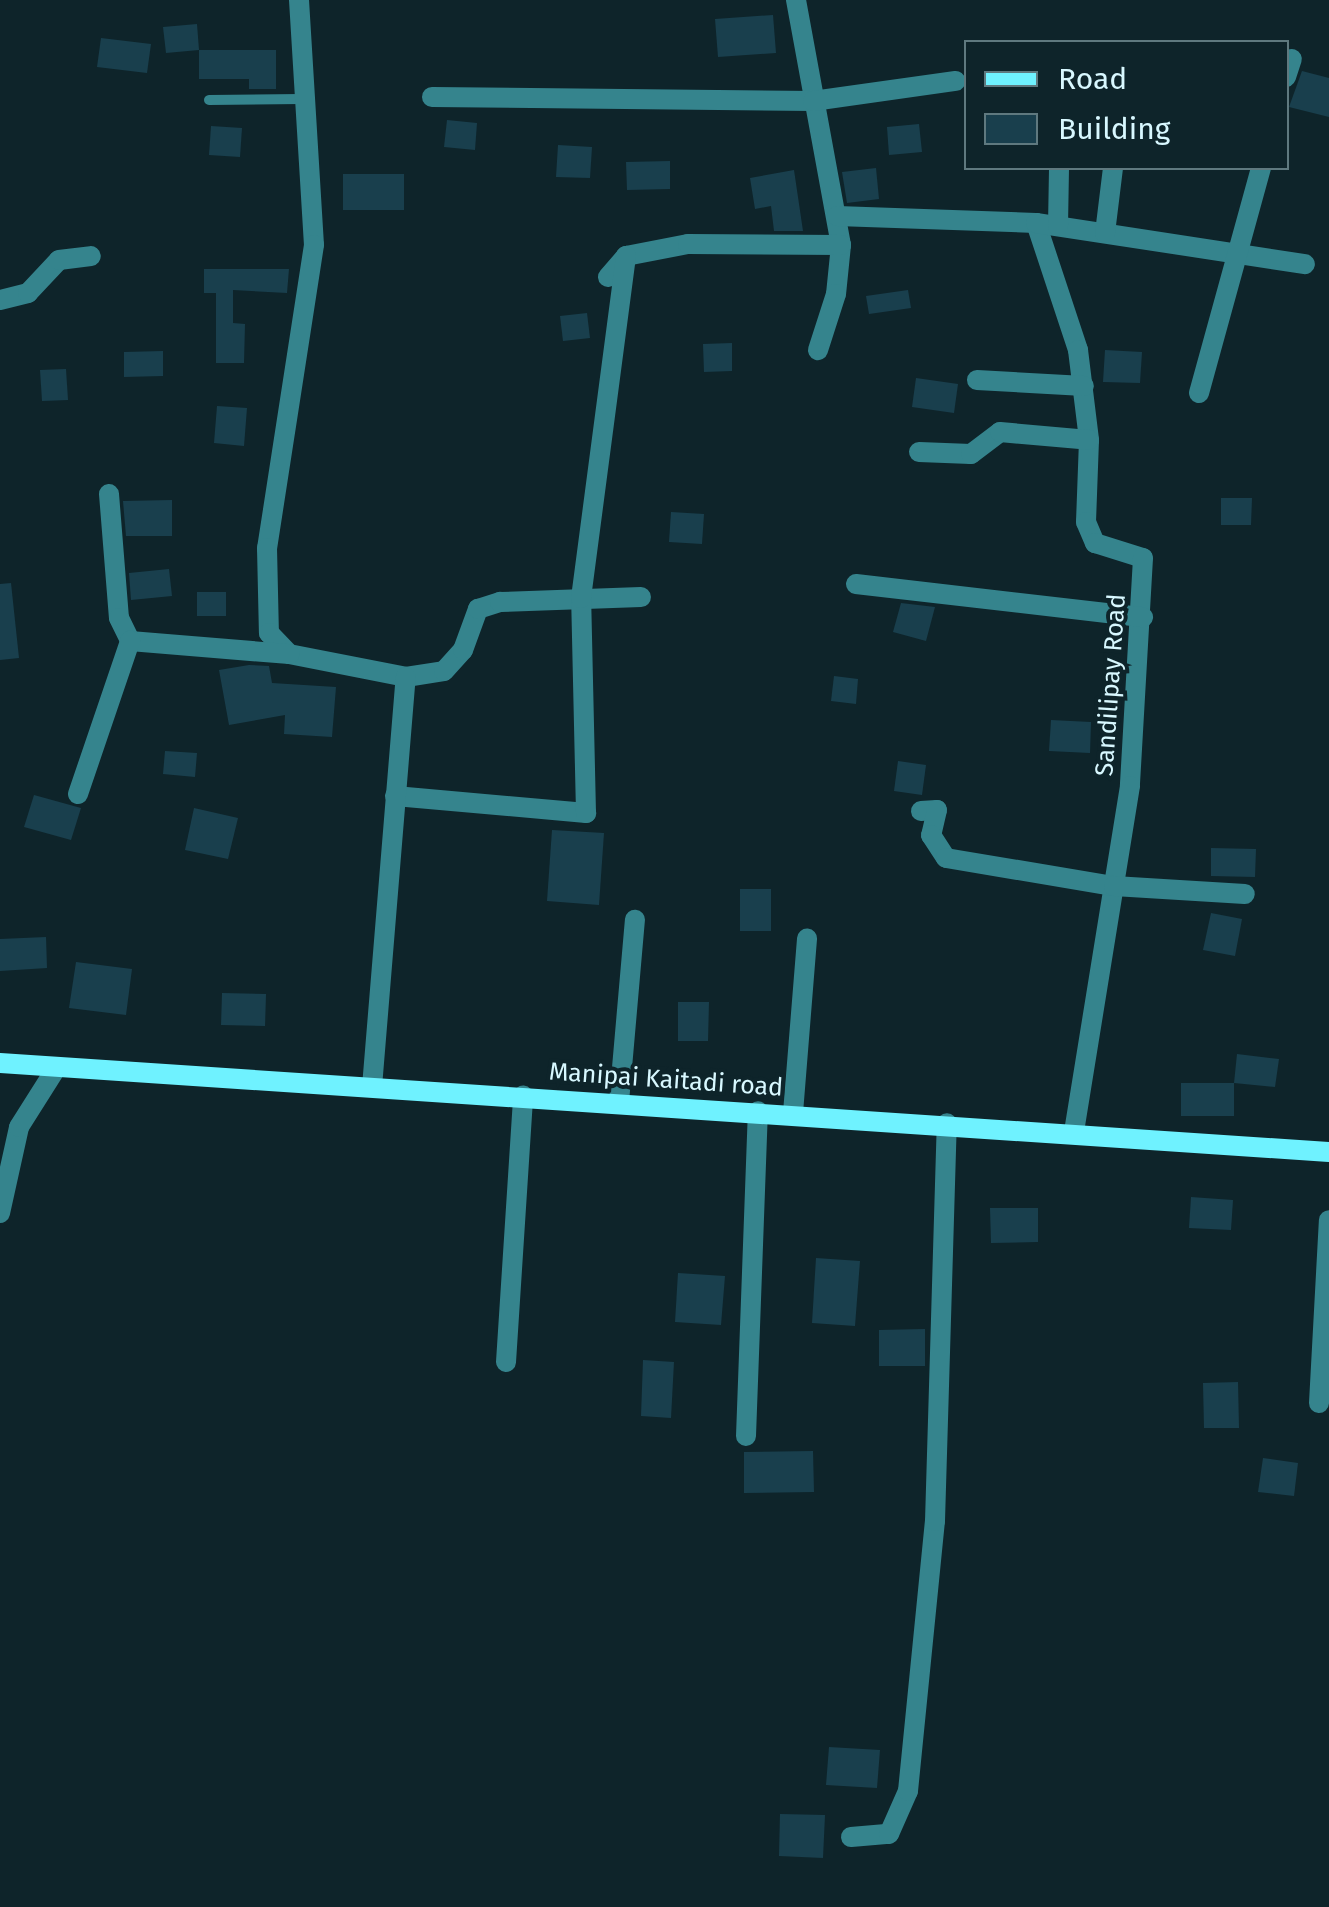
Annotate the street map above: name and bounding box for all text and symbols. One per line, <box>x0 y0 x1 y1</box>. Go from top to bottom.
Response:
legend <box>964 40 1289 170</box>
text: Road <box>1058 61 1127 97</box>
text: Building <box>1058 111 1170 147</box>
street label: Sandilipay Road <box>1090 593 1132 777</box>
street label: Manipai Kaitadi road <box>548 1057 784 1103</box>

